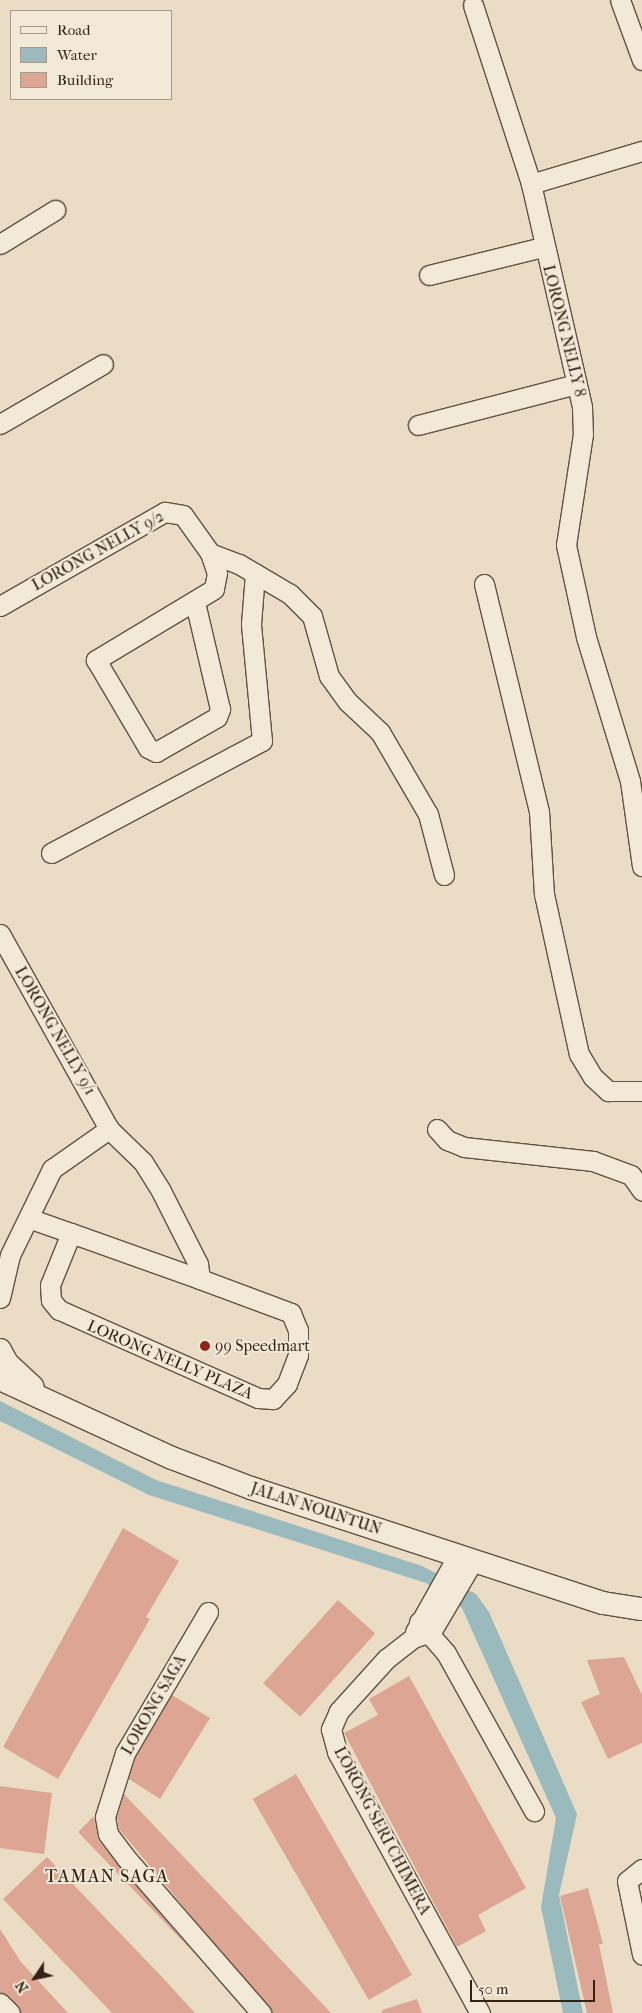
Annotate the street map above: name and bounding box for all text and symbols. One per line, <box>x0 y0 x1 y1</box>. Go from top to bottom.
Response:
legend <box>10 10 172 100</box>
text: Road <box>57 21 90 39</box>
text: Water <box>57 46 97 64</box>
text: Building <box>57 71 113 89</box>
street label: LORONG NELLY 8 <box>538 263 590 399</box>
street label: LORONG NELLY 9/2 <box>29 507 167 595</box>
street label: LORONG NELLY 9/1 <box>10 963 100 1099</box>
street label: LORONG NELLY PLAZA <box>84 1316 256 1404</box>
place label: 99 Speedmart <box>215 1336 310 1356</box>
marker: 99 Speedmart <box>199 1340 211 1352</box>
street label: JALAN NOUNTUN <box>248 1479 384 1539</box>
street label: LORONG SAGA <box>118 1652 190 1758</box>
street label: LORONG SERI CHIMERA <box>329 1744 435 1918</box>
district label: TAMAN SAGA <box>44 1866 170 1888</box>
north arrow <box>10 1953 60 2003</box>
scale bar <box>472 1970 597 2002</box>
text: N <box>12 1978 32 1996</box>
text: 50 m <box>478 1980 508 1998</box>

